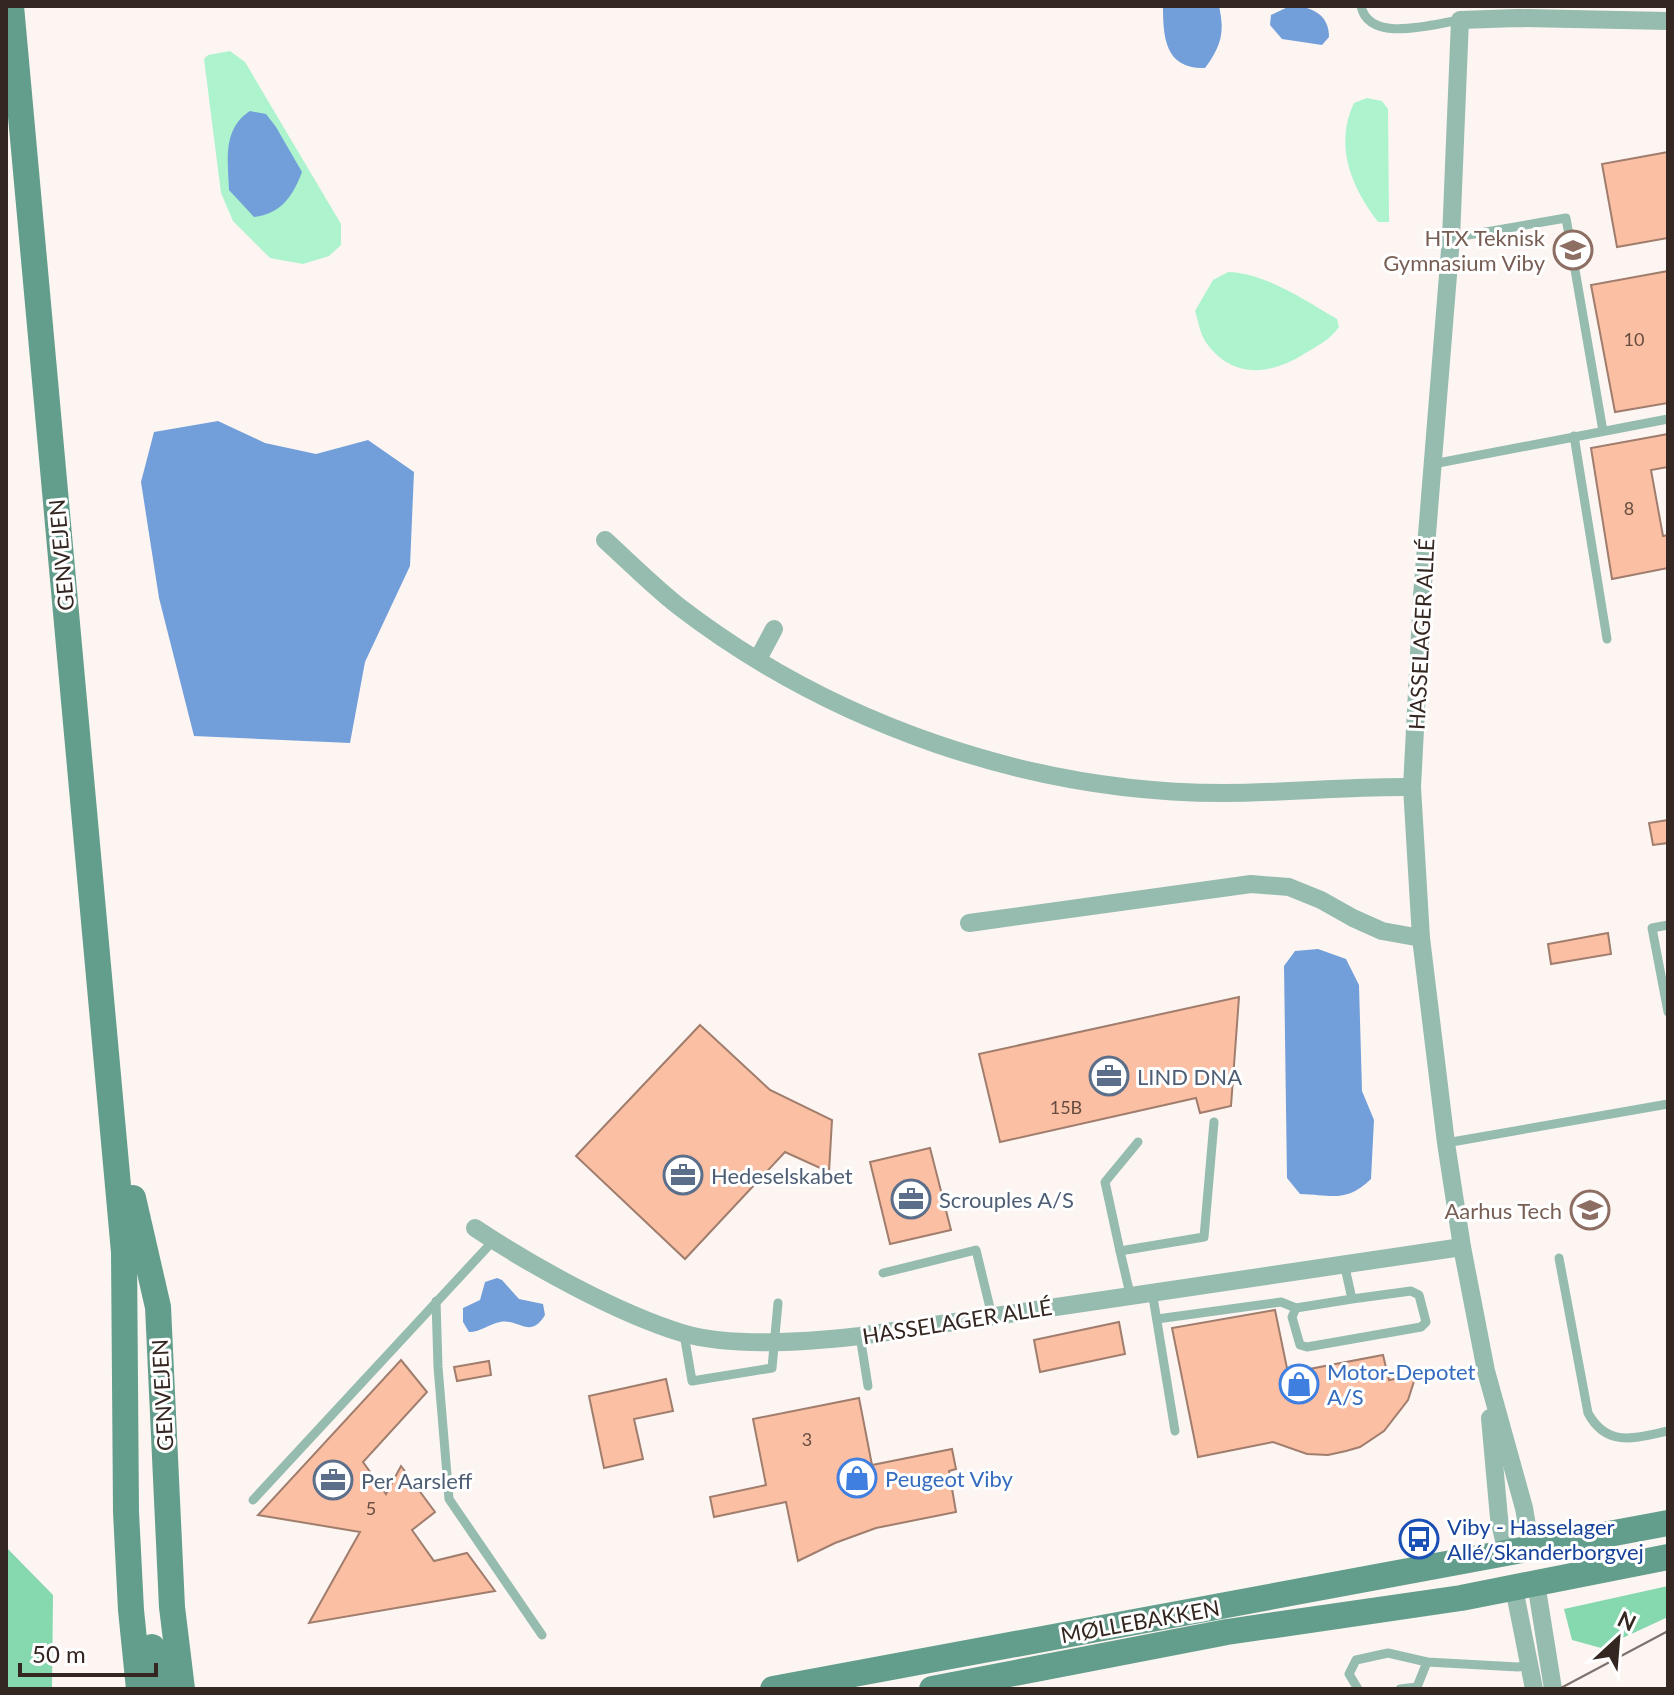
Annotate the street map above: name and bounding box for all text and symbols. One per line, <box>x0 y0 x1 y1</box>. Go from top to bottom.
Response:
place label: HTX Teknisk Gymnasium Viby <box>1383 224 1546 276</box>
school or university icon: HTX Teknisk Gymnasium Viby <box>1552 229 1594 271</box>
house number: 10 <box>1624 328 1644 350</box>
house number: 8 <box>1624 497 1634 519</box>
street label: GENVEJEN <box>43 498 79 612</box>
street label: HASSELAGER ALLÉ <box>1403 538 1439 730</box>
office icon: LIND DNA <box>1088 1055 1130 1097</box>
place label: LIND DNA <box>1137 1063 1242 1090</box>
house number: 15B <box>1050 1096 1082 1118</box>
office icon: Hedeselskabet <box>662 1154 704 1196</box>
place label: Hedeselskabet <box>711 1162 853 1189</box>
office icon: Scrouples A/S <box>890 1178 932 1220</box>
place label: Scrouples A/S <box>939 1186 1074 1213</box>
school or university icon: Aarhus Tech <box>1569 1189 1611 1231</box>
place label: Aarhus Tech <box>1444 1197 1562 1224</box>
street label: HASSELAGER ALLÉ <box>860 1293 1054 1349</box>
street label: GENVEJEN <box>146 1338 178 1452</box>
place label: Motor-Depotet A/S <box>1327 1358 1476 1410</box>
shop icon: Motor-Depotet A/S <box>1278 1363 1320 1405</box>
house number: 3 <box>802 1428 812 1450</box>
shop icon: Peugeot Viby <box>836 1457 878 1499</box>
office icon: Per Aarsleff <box>312 1459 354 1501</box>
place label: Peugeot Viby <box>885 1465 1014 1492</box>
place label: Per Aarsleff <box>361 1467 473 1494</box>
house number: 5 <box>366 1497 376 1519</box>
place label: Viby - Hasselager Allé/Skanderborgvej <box>1447 1513 1644 1565</box>
bus stop icon: Viby - Hasselager Allé/Skanderborgvej <box>1398 1518 1440 1560</box>
street label: MØLLEBAKKEN <box>1058 1594 1222 1648</box>
north arrow <box>1578 1599 1658 1679</box>
text: N <box>1613 1605 1641 1636</box>
scale bar <box>20 1627 156 1677</box>
text: 50 m <box>32 1639 86 1668</box>

